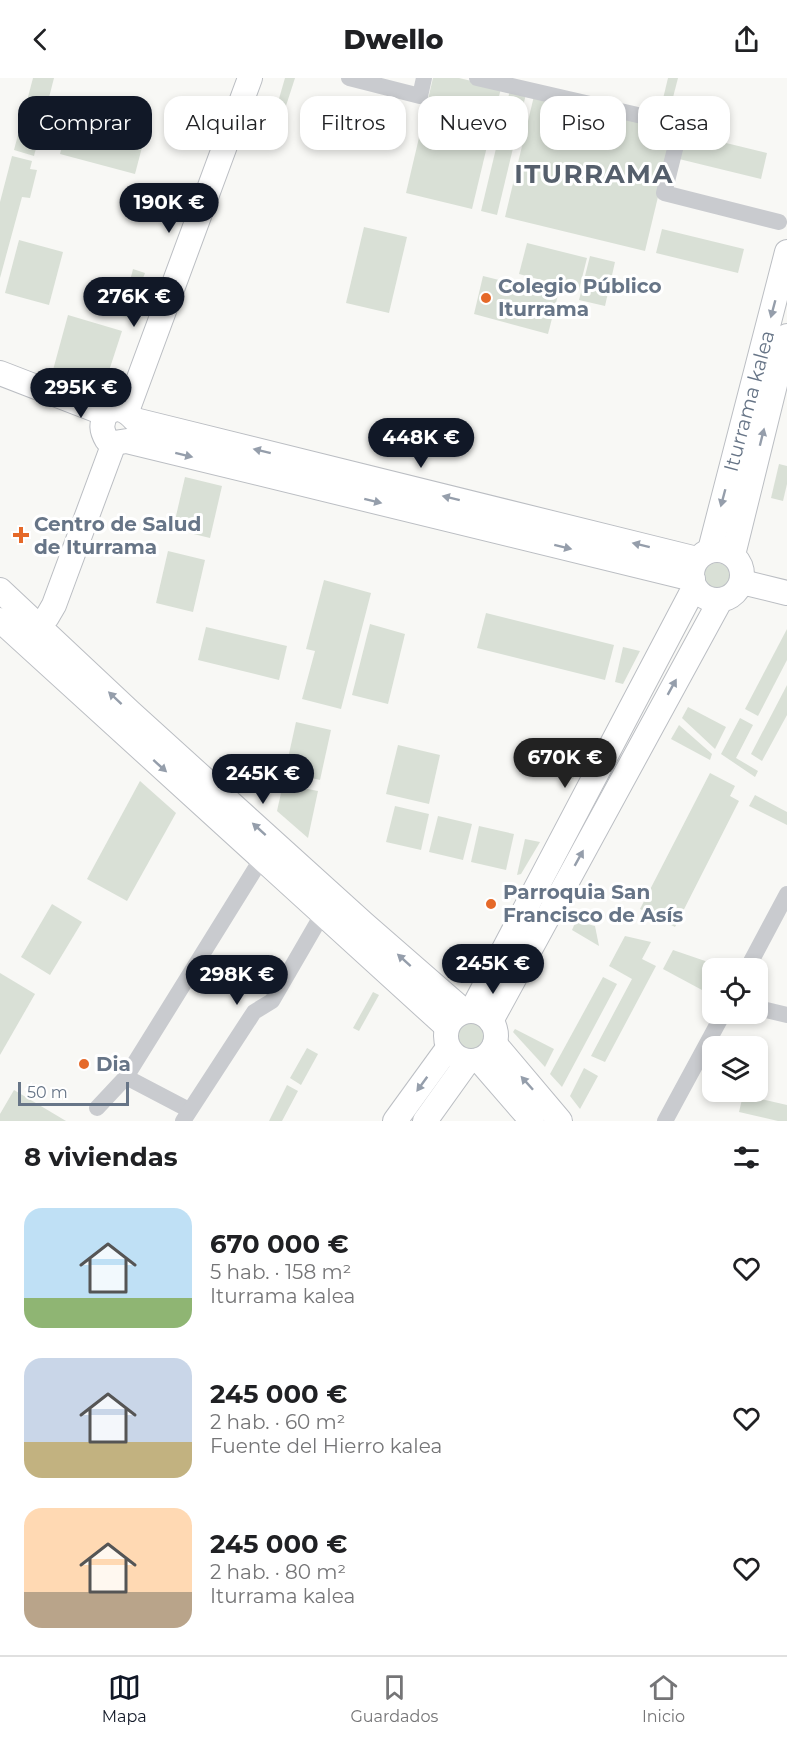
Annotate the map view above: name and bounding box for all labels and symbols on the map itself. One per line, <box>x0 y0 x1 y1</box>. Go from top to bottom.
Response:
district label: ITURRAMA <box>514 158 674 190</box>
pin: 190K € <box>120 183 218 234</box>
place label: Colegio Público Iturrama <box>498 274 662 321</box>
pin: 276K € <box>85 277 183 328</box>
marker: Colegio Público Iturrama <box>479 291 493 305</box>
one-way arrow <box>767 300 777 318</box>
street label: Iturrama kalea <box>719 328 779 474</box>
pin: 295K € <box>32 368 130 419</box>
pin: 448K € <box>372 418 470 469</box>
one-way arrow <box>758 427 767 445</box>
one-way arrow <box>253 446 271 456</box>
one-way arrow <box>175 450 193 460</box>
one-way arrow <box>718 489 728 507</box>
one-way arrow <box>442 493 460 503</box>
one-way arrow <box>364 496 383 506</box>
place label: Centro de Salud de Iturrama <box>34 512 201 559</box>
marker: Centro de Salud de Iturrama <box>12 526 30 544</box>
one-way arrow <box>631 539 650 549</box>
one-way arrow <box>554 542 572 552</box>
one-way arrow <box>667 678 677 695</box>
one-way arrow <box>107 691 122 705</box>
pin: 670K € <box>516 738 614 789</box>
pin: 245K € <box>214 754 312 805</box>
one-way arrow <box>152 759 167 772</box>
one-way arrow <box>252 823 267 836</box>
one-way arrow <box>573 850 584 866</box>
place label: Parroquia San Francisco de Asís <box>503 880 683 927</box>
marker: Parroquia San Francisco de Asís <box>484 897 498 911</box>
pin: 245K € <box>444 944 542 995</box>
one-way arrow <box>397 954 412 967</box>
pin: 298K € <box>188 955 286 1006</box>
place label: Dia <box>96 1052 131 1076</box>
marker: Dia <box>77 1057 91 1071</box>
one-way arrow <box>521 1076 534 1091</box>
one-way arrow <box>416 1077 428 1092</box>
scale bar <box>18 1079 129 1106</box>

